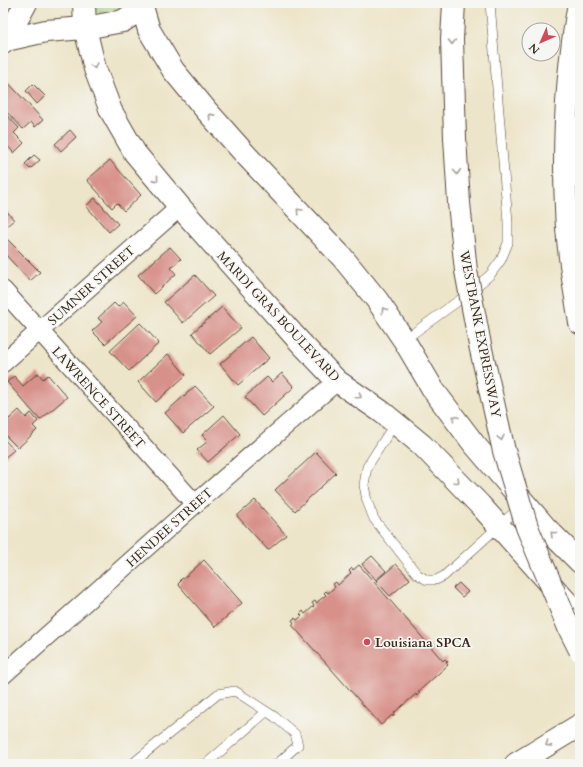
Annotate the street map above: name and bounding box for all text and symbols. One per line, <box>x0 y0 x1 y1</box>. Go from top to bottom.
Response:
north arrow <box>521 22 561 62</box>
one-way arrow <box>448 39 456 45</box>
text: N <box>525 40 543 57</box>
one-way arrow <box>89 62 98 69</box>
one-way arrow <box>208 113 216 121</box>
one-way arrow <box>453 169 462 175</box>
one-way arrow <box>152 174 159 181</box>
one-way arrow <box>296 208 304 216</box>
street label: SUMNER STREET <box>44 241 140 330</box>
street label: MARDI GRAS BOULEVARD <box>213 247 344 386</box>
street label: WESTBANK EXPRESSWAY <box>455 248 505 420</box>
one-way arrow <box>381 307 389 314</box>
street label: LAWRENCE STREET <box>48 343 149 453</box>
one-way arrow <box>355 391 362 399</box>
one-way arrow <box>453 416 460 423</box>
one-way arrow <box>497 435 505 441</box>
one-way arrow <box>452 476 459 484</box>
street label: HENDEE STREET <box>123 484 217 571</box>
one-way arrow <box>550 531 558 539</box>
place label: Louisiana SPCA <box>375 634 471 652</box>
marker: Louisiana SPCA <box>362 637 372 647</box>
one-way arrow <box>545 739 552 747</box>

